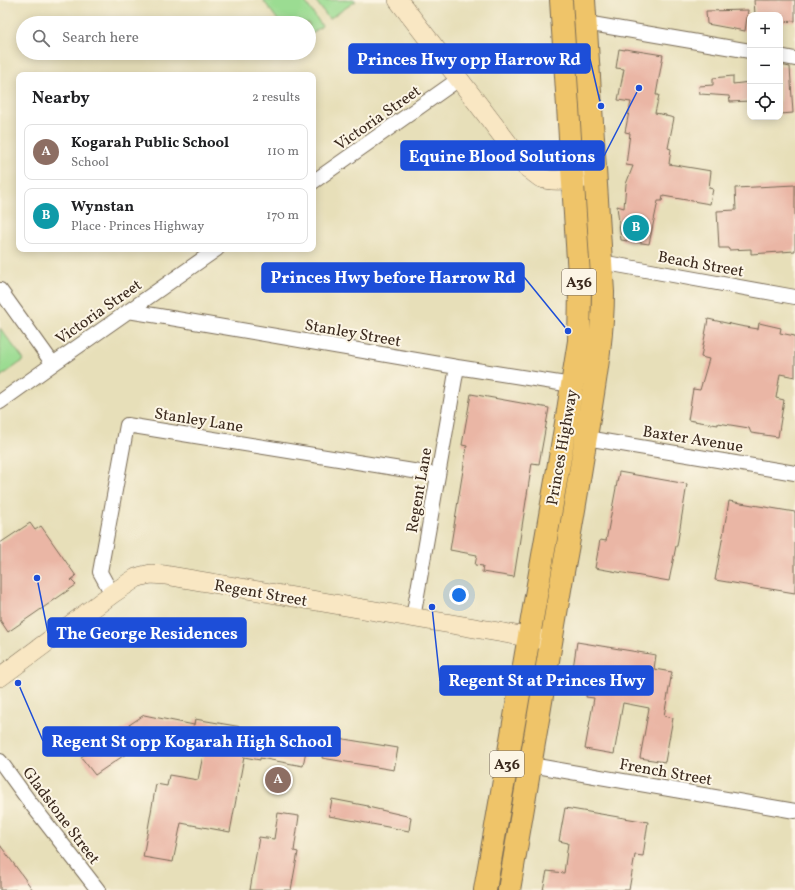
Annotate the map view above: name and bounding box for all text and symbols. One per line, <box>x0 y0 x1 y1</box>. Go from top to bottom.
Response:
map controls <box>747 12 783 120</box>
button: + <box>747 12 783 48</box>
search box <box>16 16 316 60</box>
icon: search <box>30 27 52 49</box>
text: Search here <box>62 28 139 49</box>
callout: Princes Hwy opp Harrow Rd <box>349 44 590 73</box>
button: − <box>747 48 783 84</box>
text: Princes Hwy opp Harrow Rd <box>357 49 581 72</box>
street label: Victoria Street <box>331 81 426 157</box>
button: locate <box>747 84 783 120</box>
text: Nearby <box>32 87 90 110</box>
text: 2 results <box>252 89 300 107</box>
text: Kogarah Public School <box>71 133 229 154</box>
callout: Equine Blood Solutions <box>401 141 604 170</box>
text: A <box>41 143 51 161</box>
text: 110 m <box>267 143 299 161</box>
text: Equine Blood Solutions <box>409 146 595 169</box>
text: School <box>71 154 109 172</box>
text: Wynstan <box>71 197 134 218</box>
text: B <box>42 207 50 225</box>
text: 170 m <box>266 207 299 225</box>
pin: B <box>623 213 649 243</box>
text: Place · Princes Highway <box>71 218 204 236</box>
street label: Beach Street <box>656 247 746 283</box>
callout: Princes Hwy before Harrow Rd <box>262 263 524 292</box>
text: Princes Hwy before Harrow Rd <box>270 267 516 290</box>
road number: A36 <box>562 269 596 295</box>
street label: Victoria Street <box>52 275 147 351</box>
street label: Stanley Street <box>303 315 403 353</box>
street label: Princes Highway <box>542 387 584 507</box>
street label: Stanley Lane <box>153 403 245 439</box>
street label: Baxter Avenue <box>641 421 744 459</box>
street label: Regent Lane <box>402 446 438 535</box>
street label: Regent Street <box>212 575 309 613</box>
your location <box>449 585 469 605</box>
callout: The George Residences <box>48 618 246 647</box>
text: The George Residences <box>56 623 238 646</box>
callout: Regent St at Princes Hwy <box>440 666 653 695</box>
text: Regent St at Princes Hwy <box>448 670 646 693</box>
callout: Regent St opp Kogarah High School <box>43 727 340 756</box>
text: Regent St opp Kogarah High School <box>52 731 333 754</box>
road number: A36 <box>490 751 524 777</box>
street label: French Street <box>618 754 714 792</box>
street label: Gladstone Street <box>17 763 104 870</box>
pin: A <box>265 765 291 795</box>

